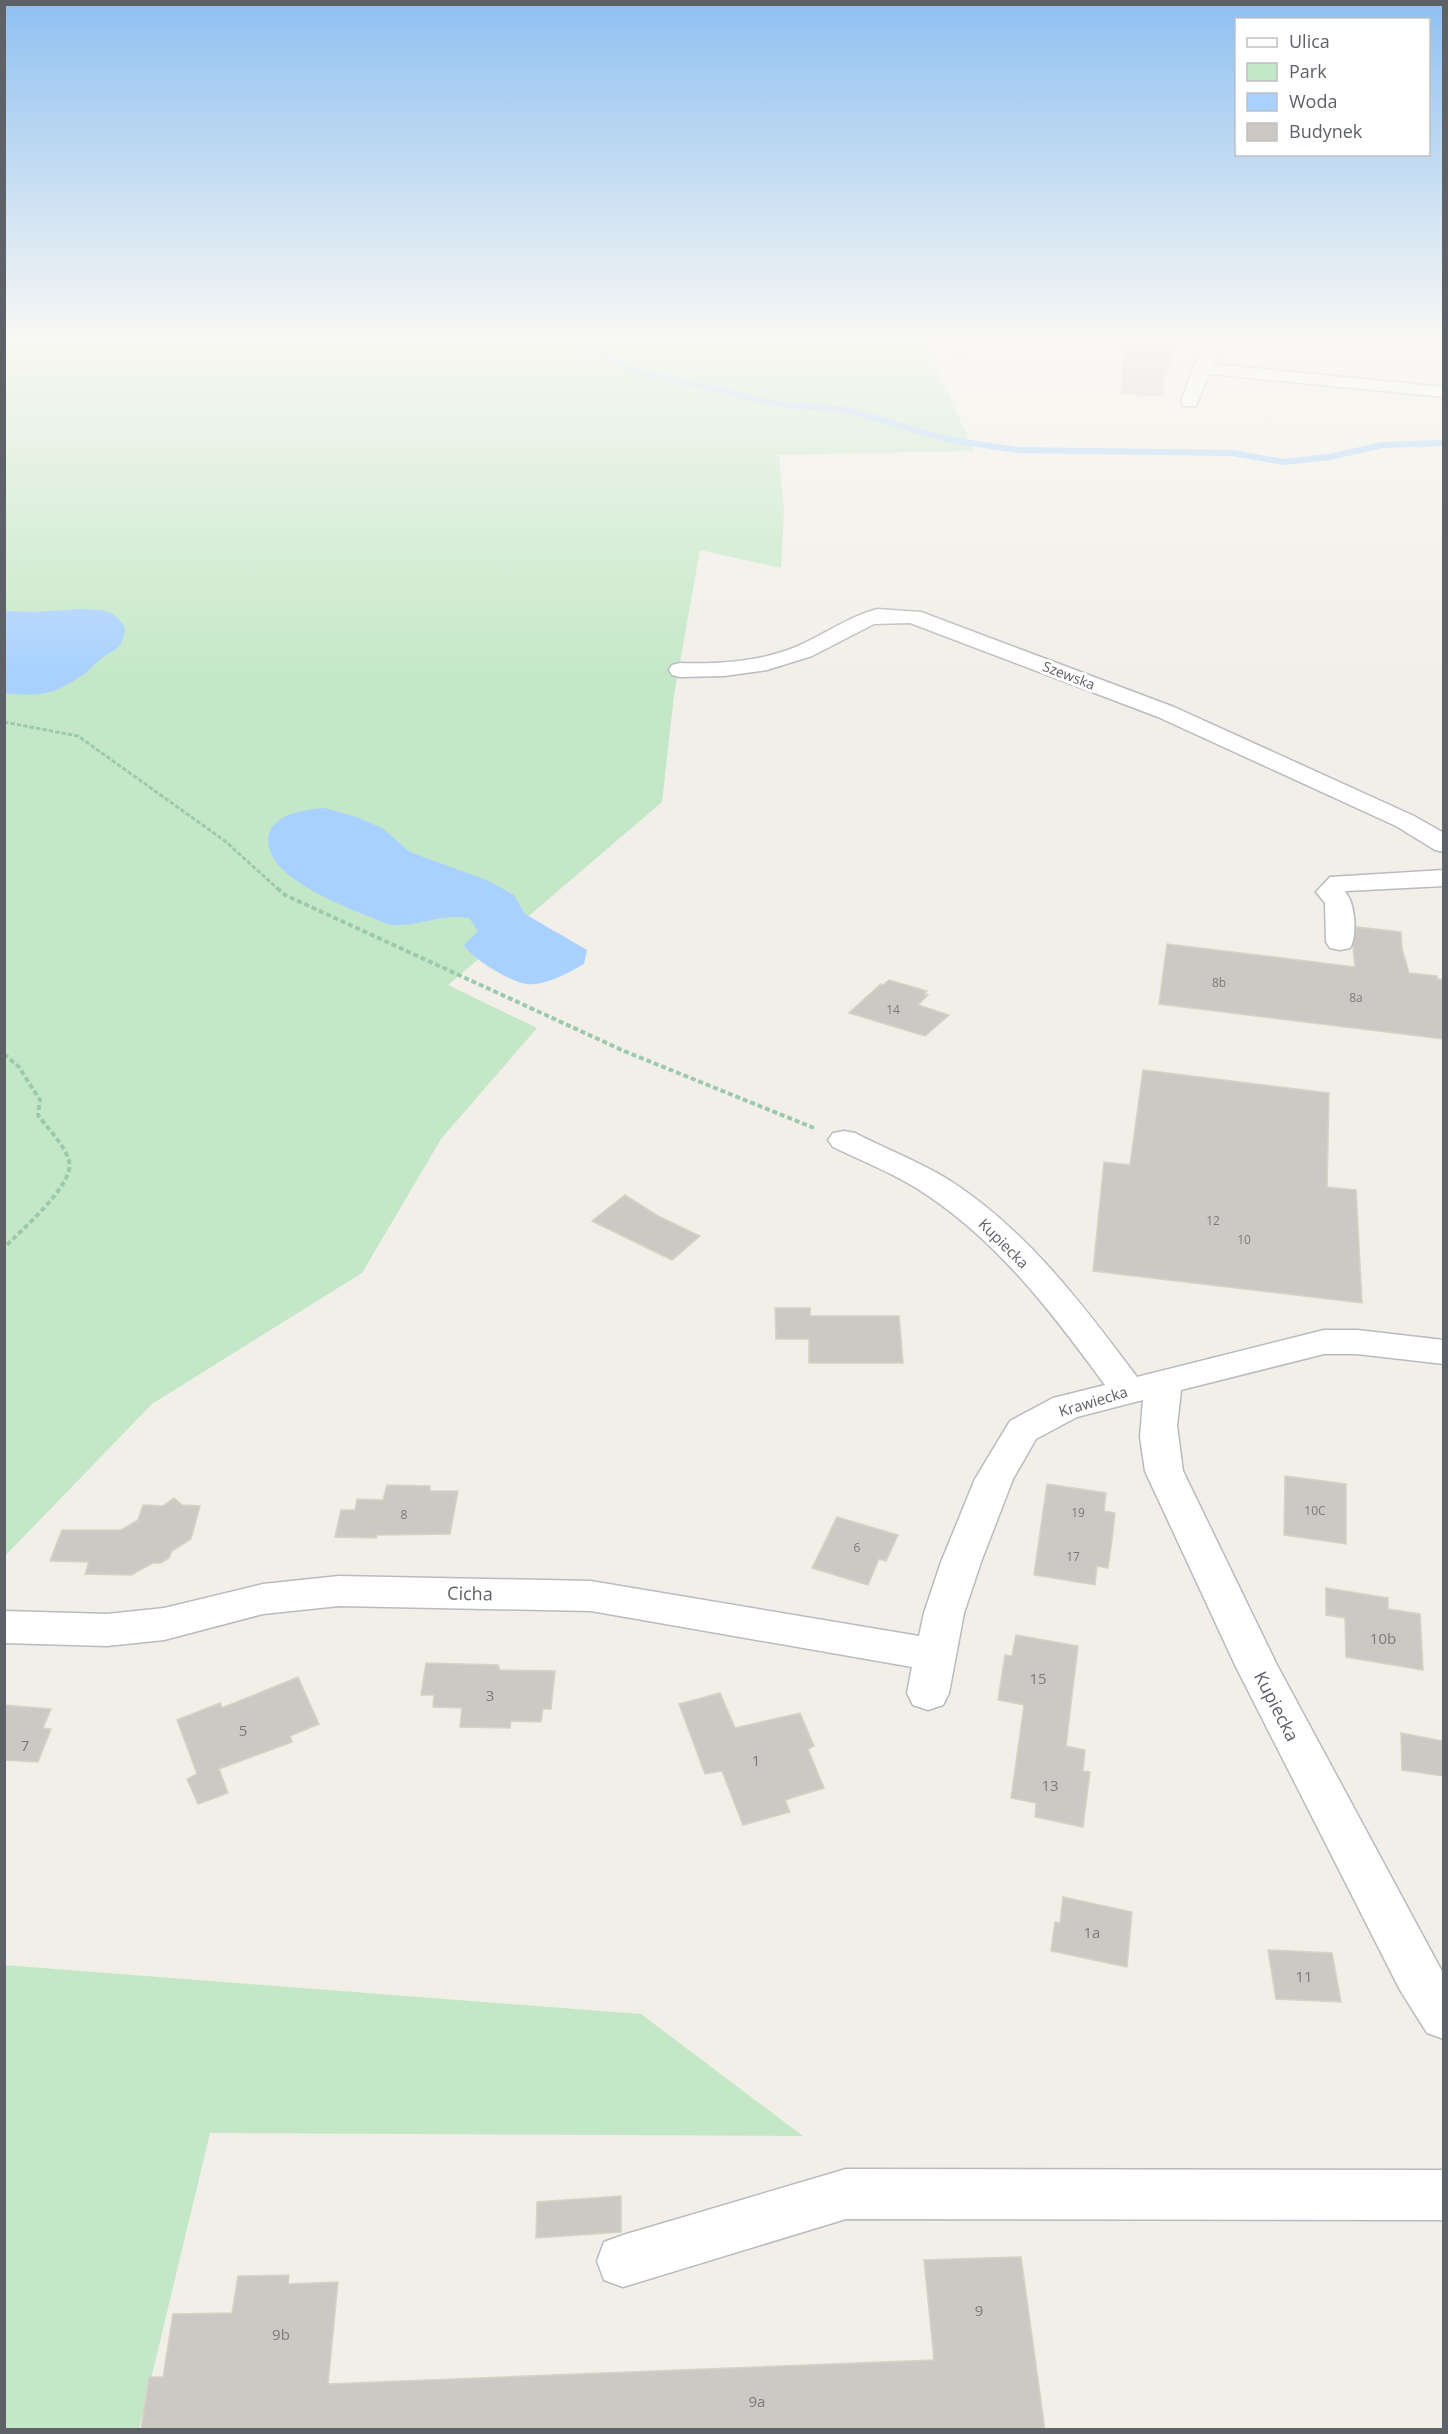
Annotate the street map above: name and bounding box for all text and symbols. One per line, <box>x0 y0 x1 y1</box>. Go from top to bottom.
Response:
legend <box>1235 18 1430 156</box>
text: Ulica <box>1289 29 1330 53</box>
text: Park <box>1289 59 1327 83</box>
text: Woda <box>1289 89 1337 113</box>
text: Budynek <box>1289 119 1363 143</box>
street label: Szewska <box>1040 656 1098 694</box>
house number: 8b <box>1212 974 1226 991</box>
house number: 8a <box>1349 989 1363 1006</box>
house number: 14 <box>886 1001 900 1018</box>
house number: 12 <box>1206 1212 1220 1229</box>
street label: Kupiecka <box>975 1214 1033 1272</box>
house number: 10 <box>1237 1231 1251 1248</box>
street label: Krawiecka <box>1056 1381 1130 1421</box>
house number: 10C <box>1304 1502 1326 1519</box>
house number: 19 <box>1071 1504 1085 1521</box>
house number: 8 <box>401 1506 408 1523</box>
house number: 6 <box>854 1539 861 1556</box>
house number: 17 <box>1066 1548 1080 1565</box>
street label: Cicha <box>447 1581 493 1605</box>
house number: 10b <box>1370 1628 1396 1648</box>
street label: Kupiecka <box>1249 1667 1305 1745</box>
house number: 15 <box>1029 1668 1047 1688</box>
house number: 3 <box>486 1685 494 1705</box>
house number: 5 <box>239 1720 247 1740</box>
house number: 7 <box>21 1735 29 1755</box>
house number: 1 <box>752 1750 760 1770</box>
house number: 13 <box>1041 1775 1059 1795</box>
house number: 1a <box>1084 1922 1100 1942</box>
house number: 11 <box>1295 1966 1313 1986</box>
house number: 9 <box>975 2300 983 2320</box>
house number: 9b <box>272 2324 290 2344</box>
house number: 9a <box>749 2391 765 2411</box>

